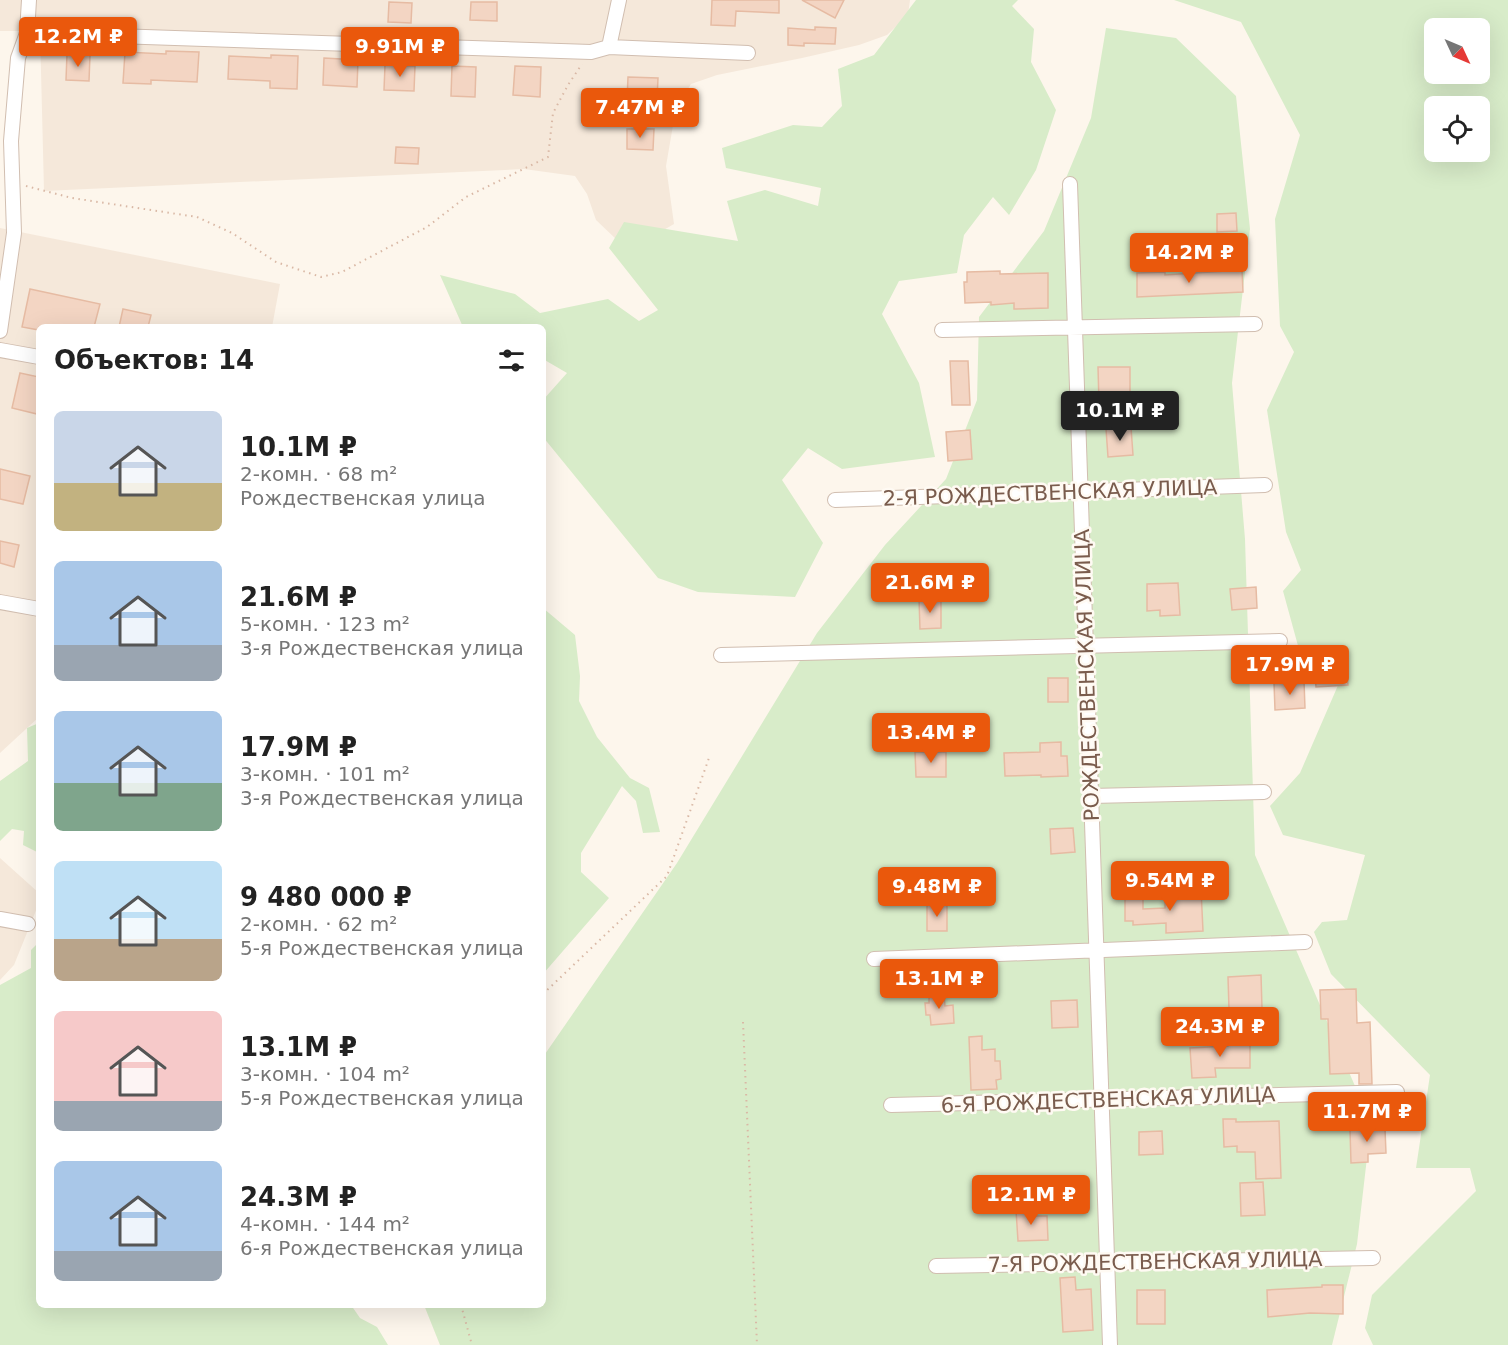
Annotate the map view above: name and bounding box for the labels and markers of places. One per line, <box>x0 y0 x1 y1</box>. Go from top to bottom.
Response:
pin: 12.2M ₽ <box>23 17 133 68</box>
pin: 9.91M ₽ <box>345 27 455 78</box>
pin: 7.47M ₽ <box>585 88 695 139</box>
pin: 14.2M ₽ <box>1134 233 1244 284</box>
pin: 10.1M ₽ <box>1065 391 1175 442</box>
pin: 21.6M ₽ <box>875 563 985 614</box>
pin: 17.9M ₽ <box>1235 645 1345 696</box>
pin: 13.4M ₽ <box>876 713 986 764</box>
pin: 9.54M ₽ <box>1115 861 1225 912</box>
pin: 9.48M ₽ <box>882 867 992 918</box>
pin: 13.1M ₽ <box>884 959 994 1010</box>
pin: 24.3M ₽ <box>1165 1007 1275 1058</box>
pin: 11.7M ₽ <box>1312 1092 1422 1143</box>
pin: 12.1M ₽ <box>976 1175 1086 1226</box>

